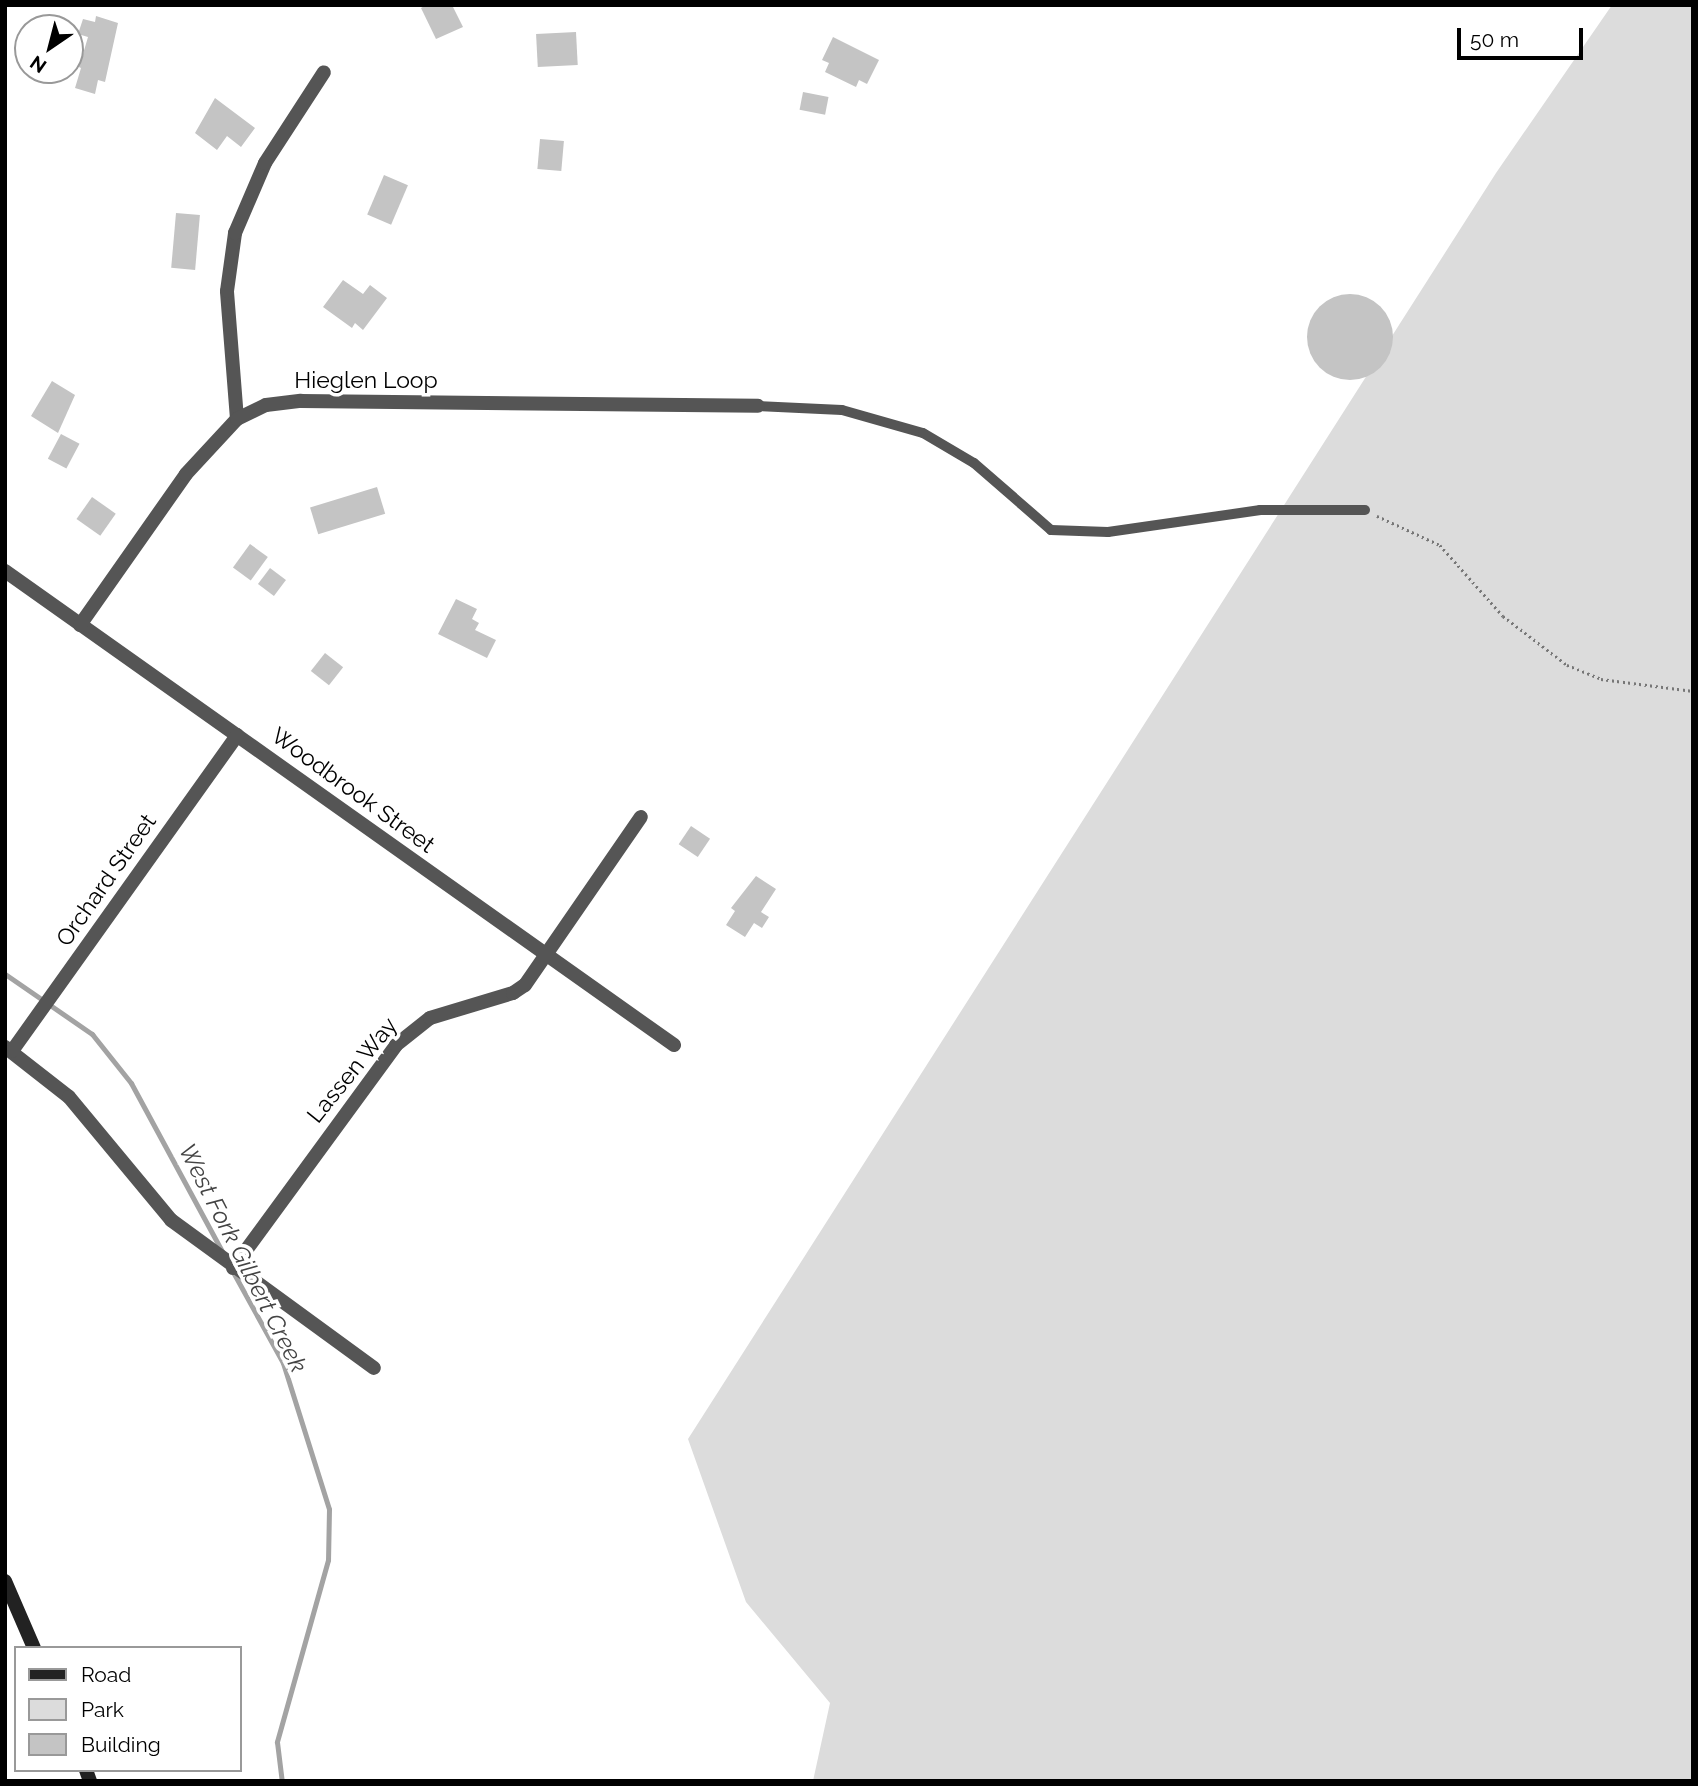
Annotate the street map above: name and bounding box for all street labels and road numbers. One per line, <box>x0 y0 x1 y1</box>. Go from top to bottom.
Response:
street label: Hieglen Loop <box>294 366 438 394</box>
street label: Woodbrook Street <box>266 721 440 859</box>
street label: Orchard Street <box>50 809 162 951</box>
street label: Lassen Way <box>301 1011 403 1129</box>

